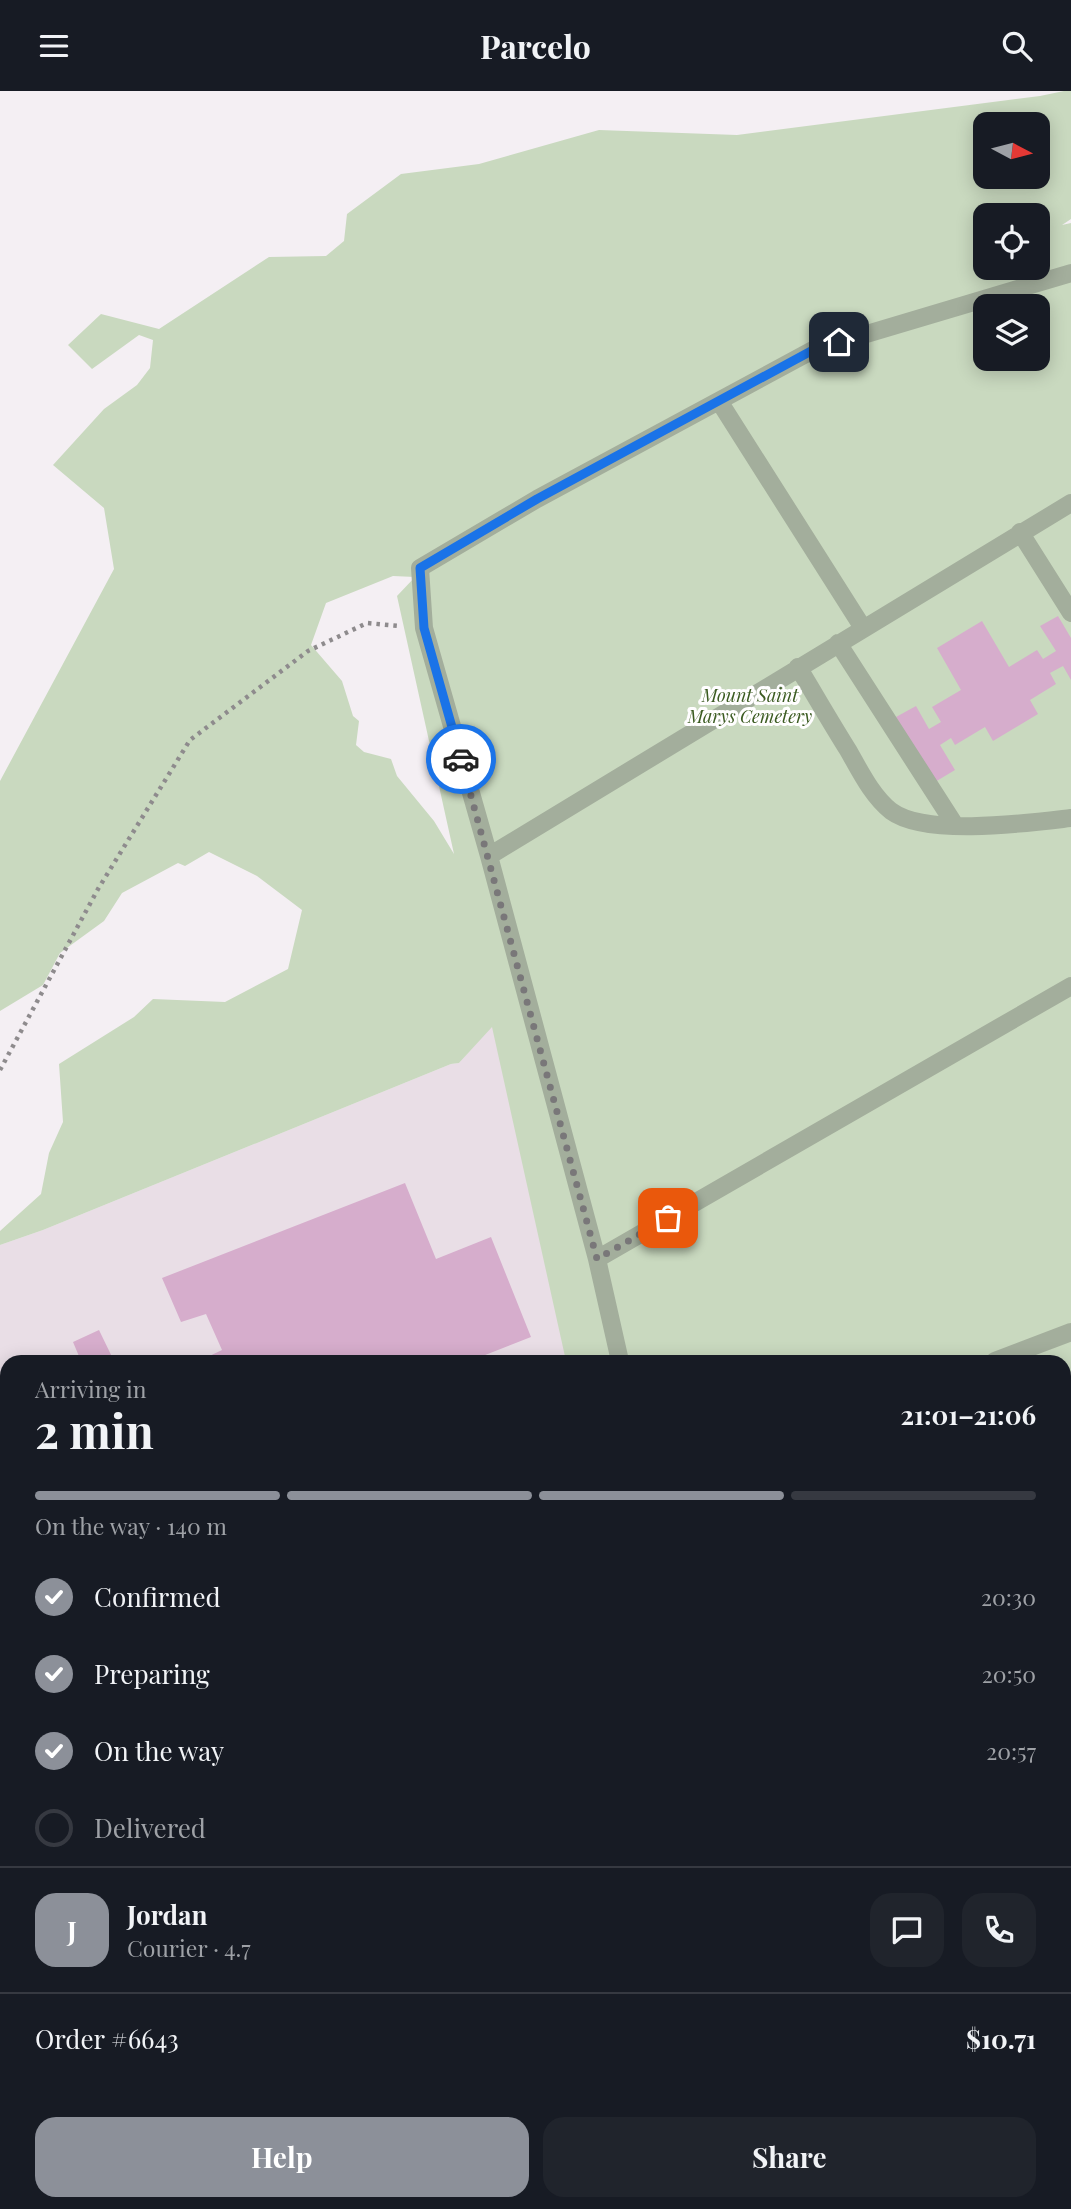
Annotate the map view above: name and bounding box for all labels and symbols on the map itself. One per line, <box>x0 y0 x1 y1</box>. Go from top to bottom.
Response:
north arrow <box>973 112 1050 189</box>
pin <box>809 312 869 372</box>
park label: Mount Saint Marys Cemetery <box>687 683 813 728</box>
courier <box>426 724 496 794</box>
pin <box>638 1188 698 1248</box>

